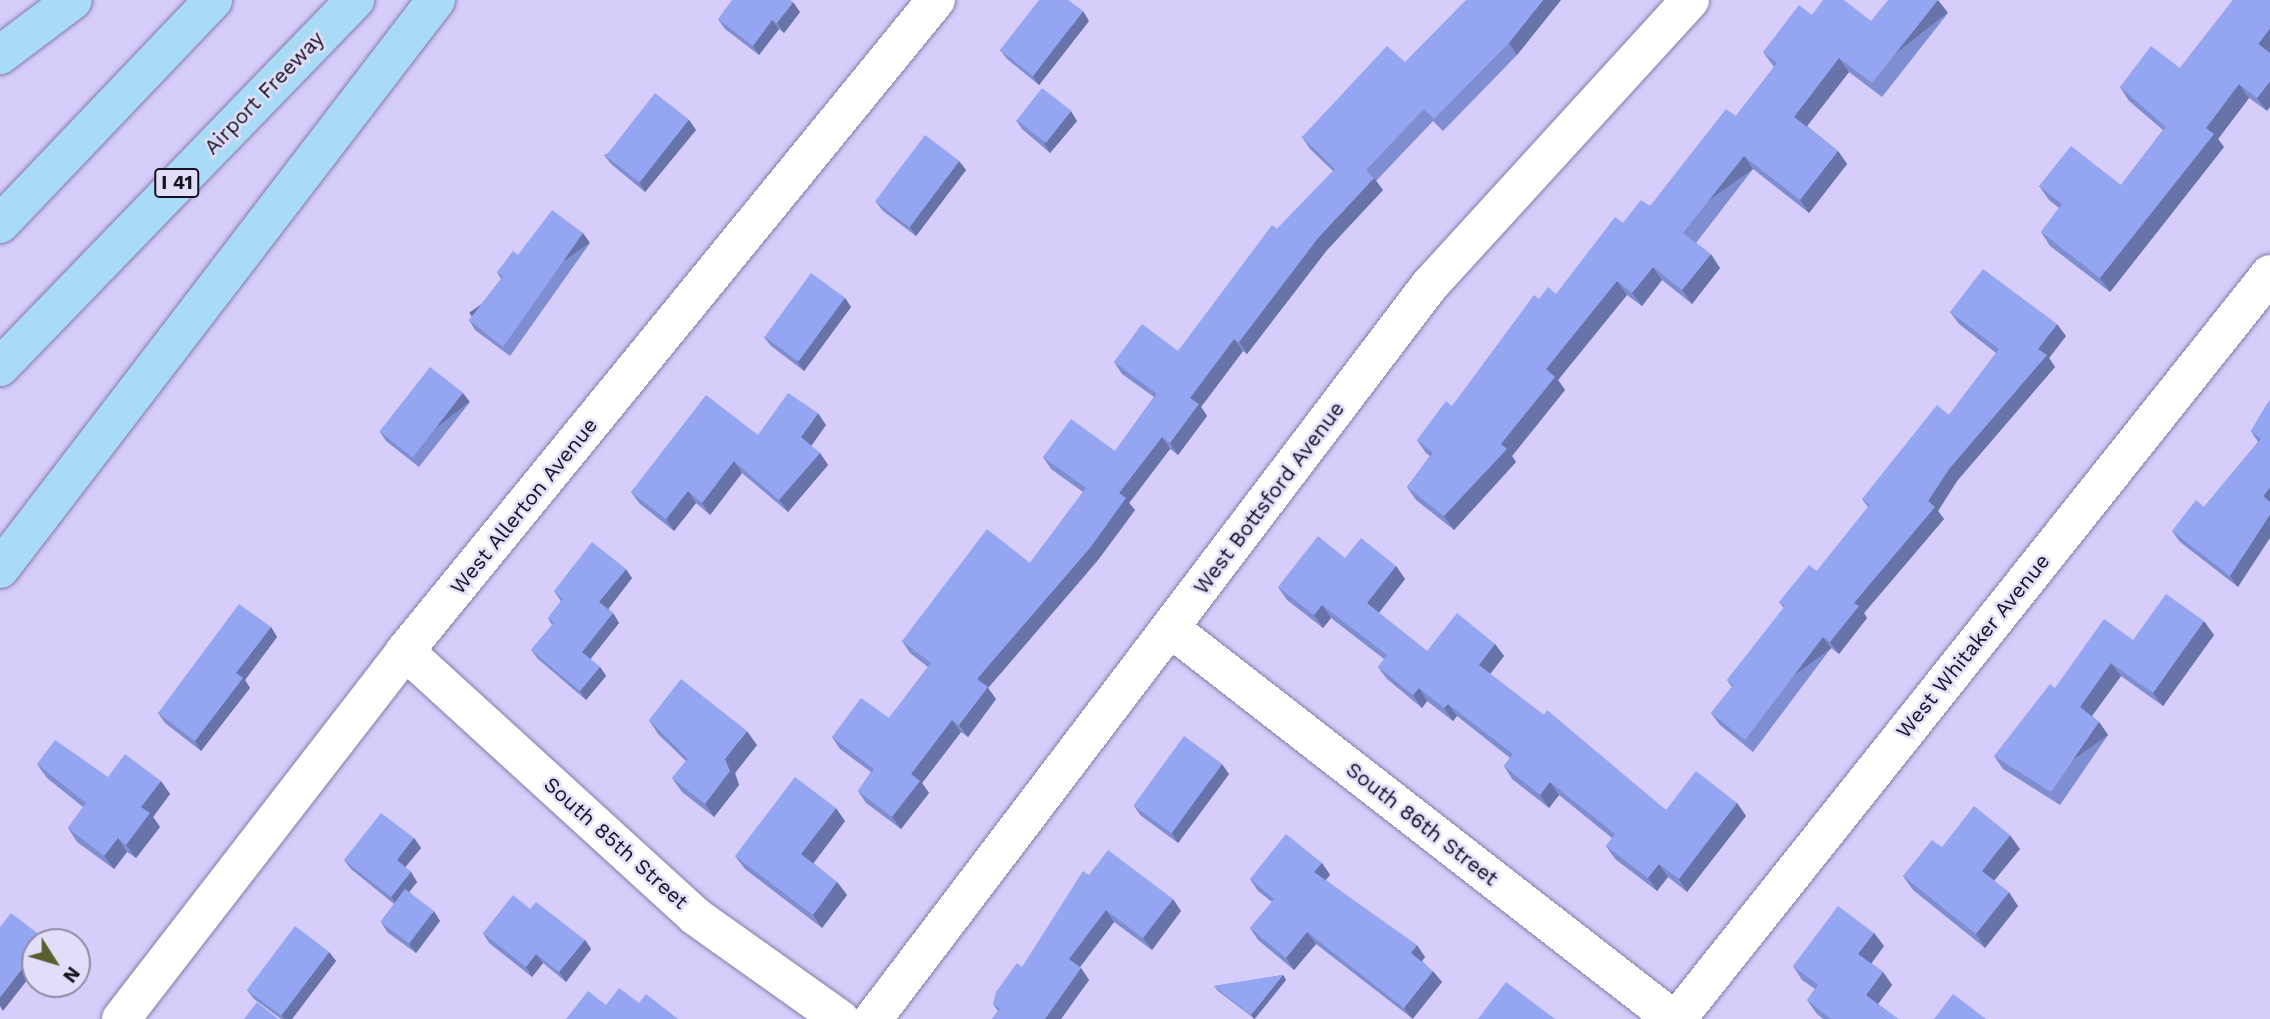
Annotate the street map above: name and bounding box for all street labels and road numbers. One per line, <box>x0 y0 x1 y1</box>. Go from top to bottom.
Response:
street label: Airport Freeway <box>199 26 329 160</box>
road number: I 41 <box>154 168 200 198</box>
street label: West Bottsford Avenue <box>1188 396 1350 600</box>
street label: West Allerton Avenue <box>445 412 603 600</box>
street label: West Whitaker Avenue <box>1890 548 2056 744</box>
street label: South 86th Street <box>1341 757 1503 891</box>
street label: South 85th Street <box>539 772 693 914</box>

